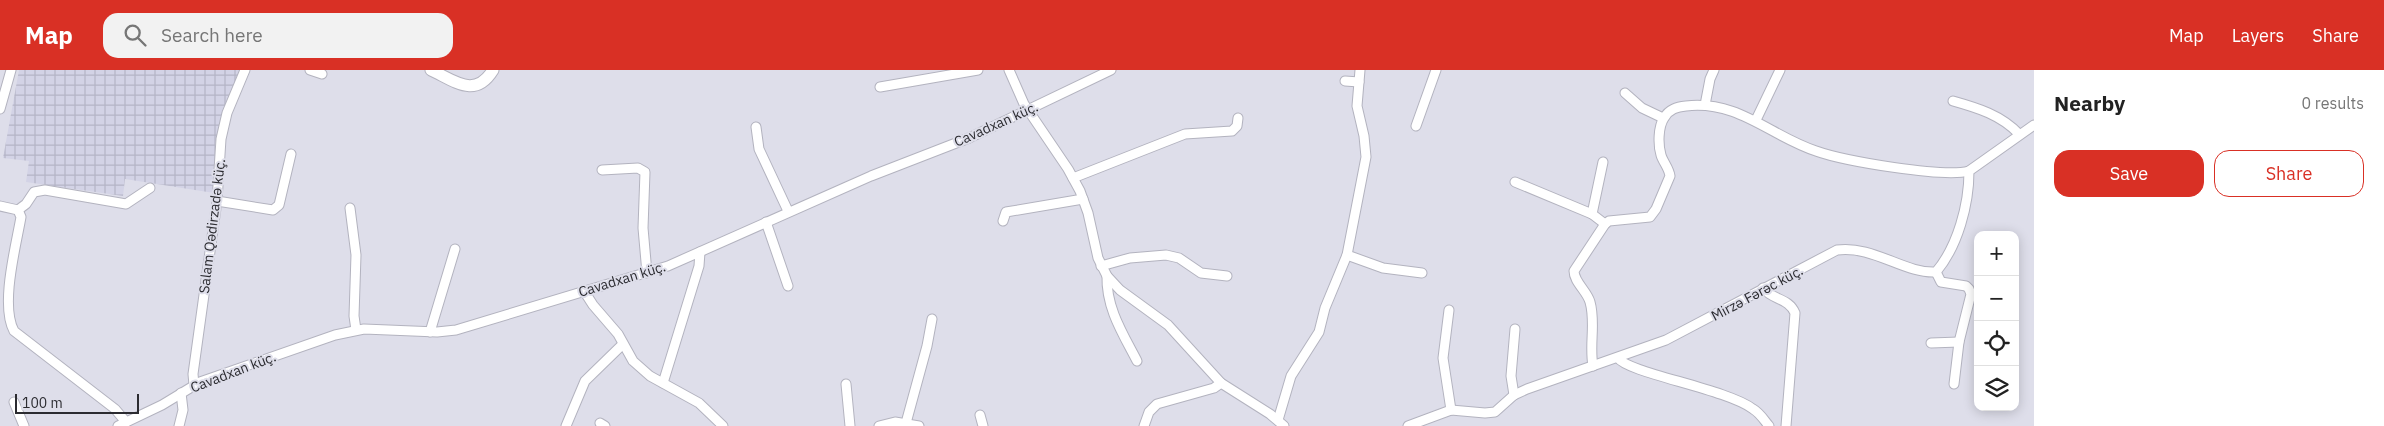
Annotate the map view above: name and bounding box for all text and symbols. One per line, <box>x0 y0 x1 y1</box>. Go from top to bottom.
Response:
search box <box>103 13 453 58</box>
text: Map <box>25 19 73 51</box>
icon: search <box>121 21 149 49</box>
text: Search here <box>161 23 263 47</box>
text: Map <box>2169 24 2204 47</box>
text: Layers <box>2232 24 2284 47</box>
text: Share <box>2312 24 2359 47</box>
text: Nearby <box>2054 89 2125 117</box>
text: 0 results <box>2301 93 2364 113</box>
street label: Cavadxan küç. <box>951 97 1041 151</box>
button: Save <box>2054 150 2204 197</box>
button: Share <box>2214 150 2364 197</box>
street label: Salam Qədirzadə küç. <box>195 157 229 295</box>
map controls <box>1974 231 2019 411</box>
button: + <box>1974 231 2019 276</box>
street label: Cavadxan küç. <box>576 257 668 301</box>
street label: Mirzə Fərəc küç. <box>1708 261 1806 325</box>
button: − <box>1974 276 2019 321</box>
button: locate <box>1974 321 2019 366</box>
street label: Cavadxan küç. <box>188 347 278 397</box>
button: layers <box>1974 366 2019 411</box>
scale bar <box>15 391 139 414</box>
text: 100 m <box>22 394 63 412</box>

